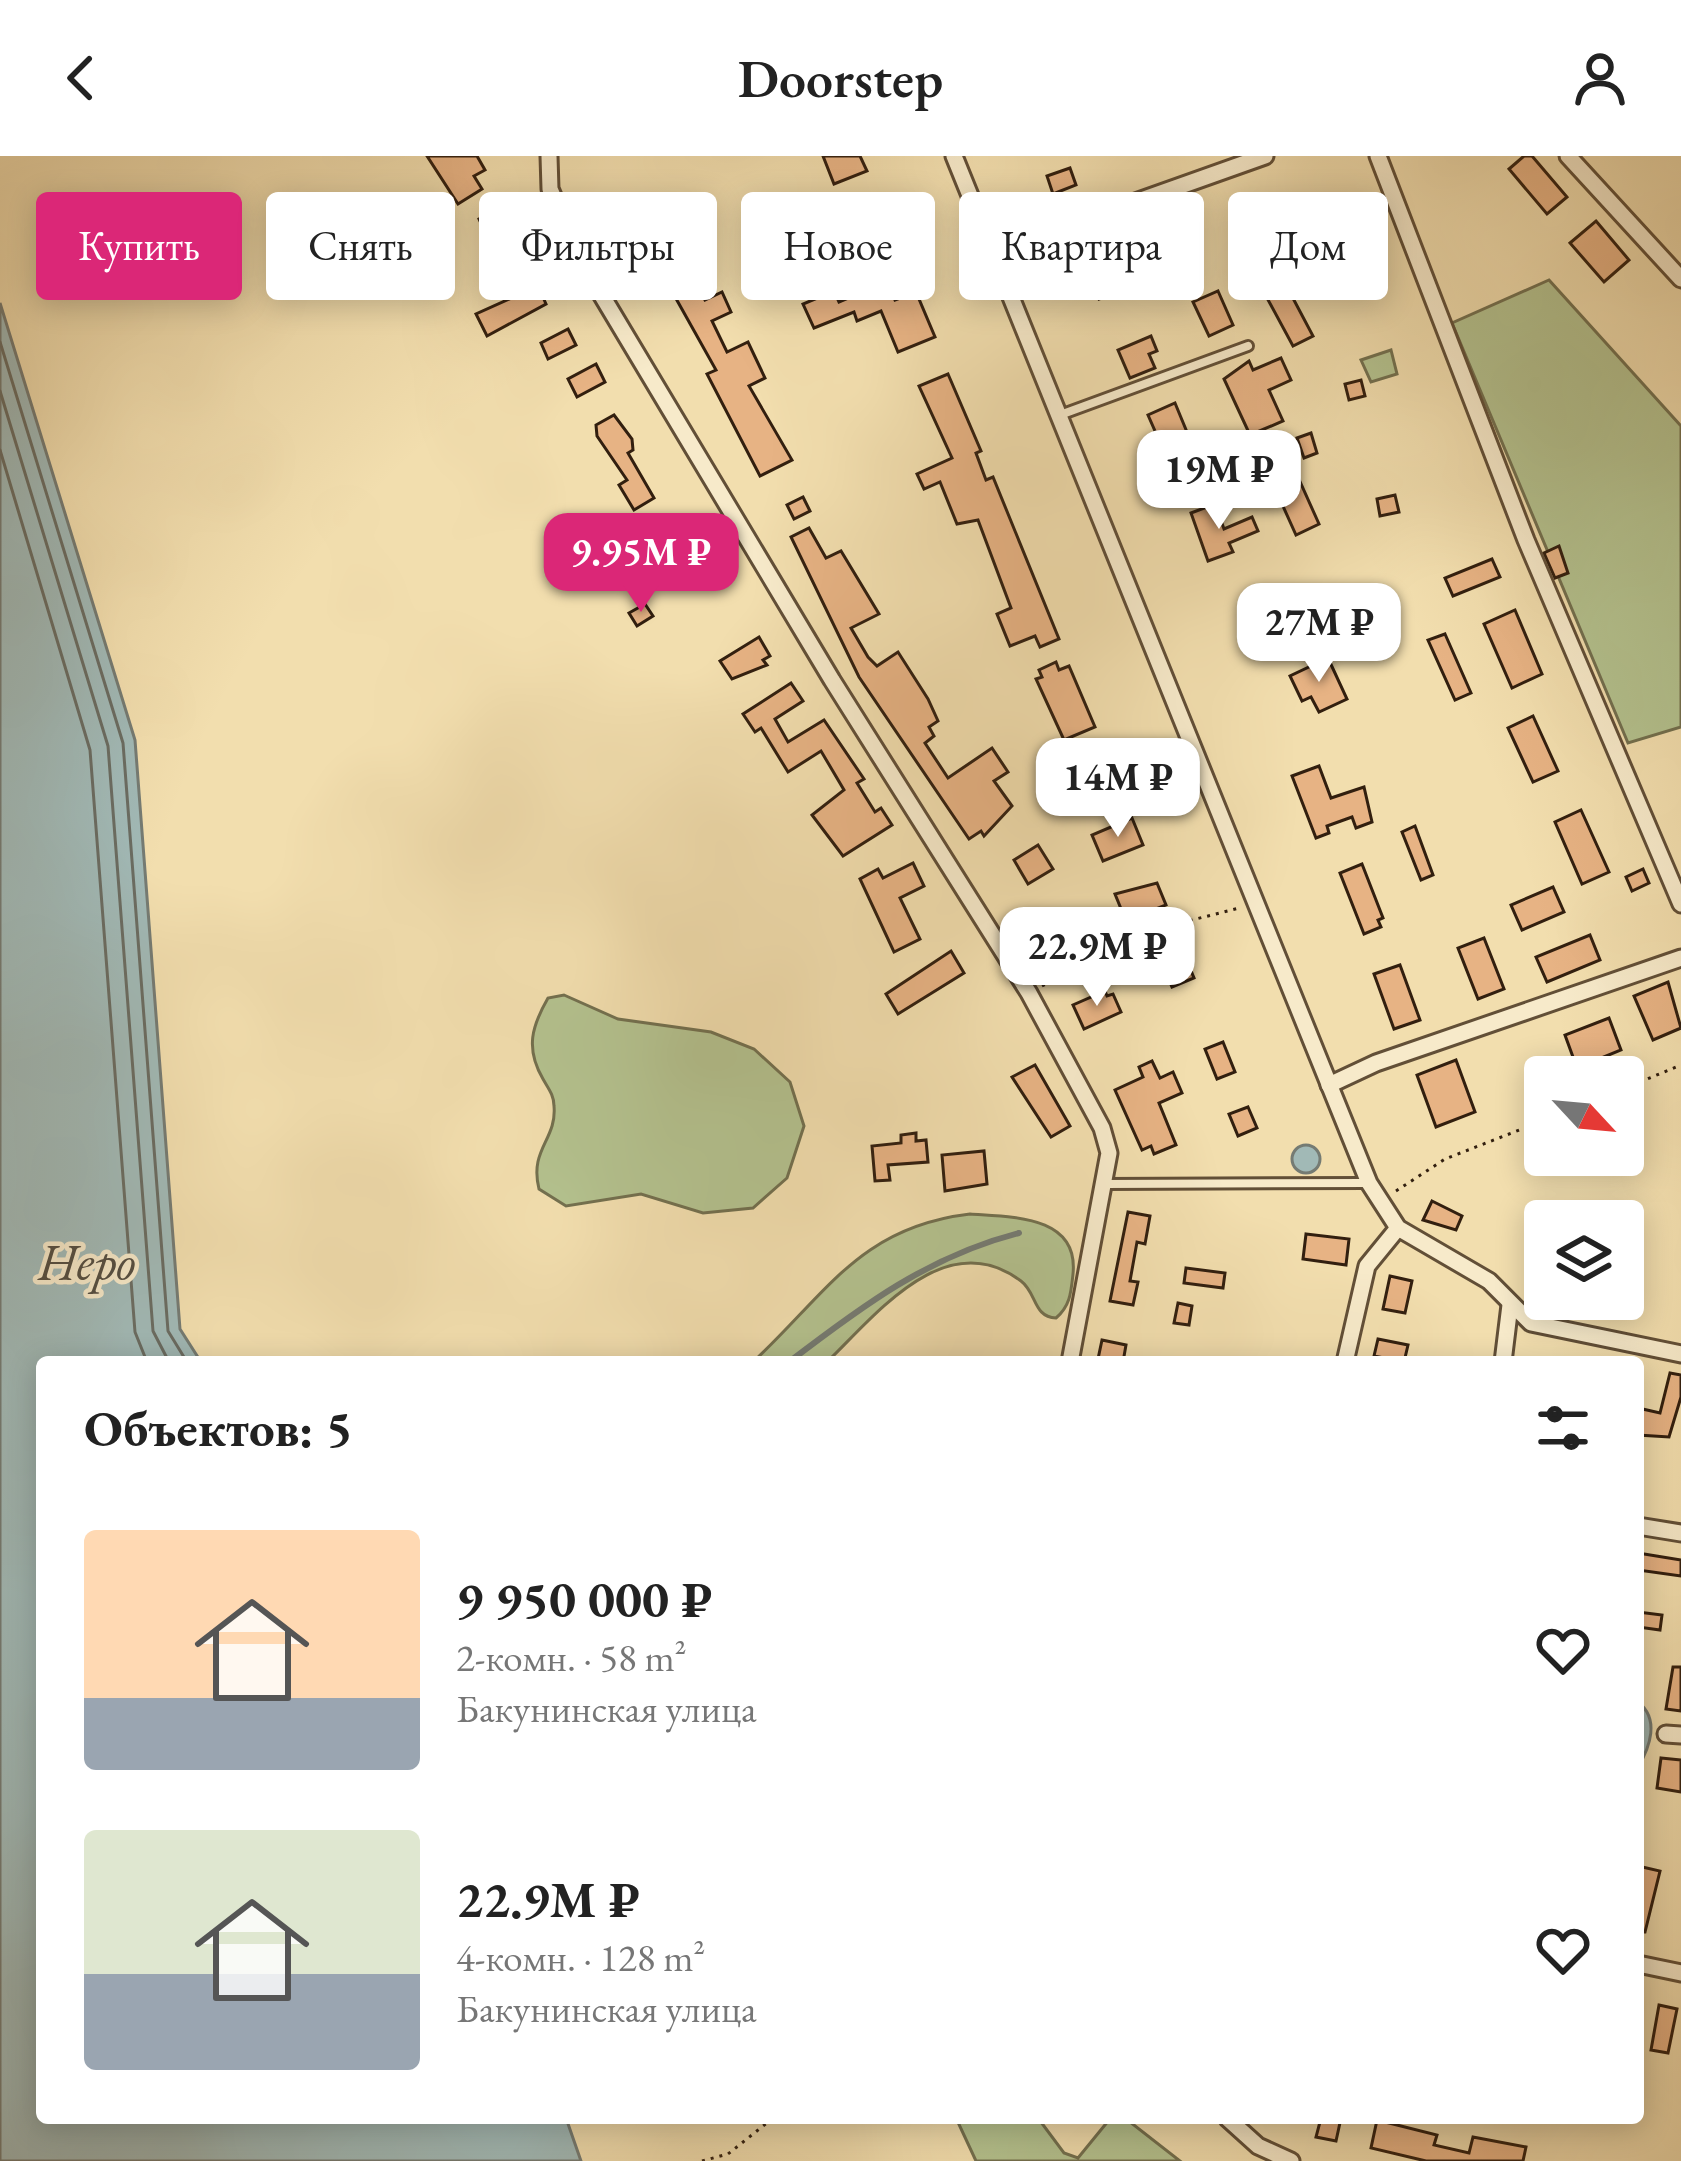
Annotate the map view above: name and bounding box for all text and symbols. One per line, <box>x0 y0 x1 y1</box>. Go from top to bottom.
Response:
text: Doorstep <box>738 43 943 113</box>
icon: back <box>48 45 114 111</box>
icon: person <box>1567 45 1633 111</box>
chip: Купить <box>36 192 242 300</box>
chip: Снять <box>266 192 455 300</box>
chip: Фильтры <box>479 192 717 300</box>
chip: Новое <box>741 192 935 300</box>
chip: Квартира <box>959 192 1204 300</box>
chip: Дом <box>1228 192 1388 300</box>
pin: 19M ₽ <box>1135 430 1303 532</box>
text: 19M ₽ <box>1164 443 1274 494</box>
pin: 9.95M ₽ <box>530 513 752 615</box>
text: 9.95M ₽ <box>571 526 711 577</box>
pin: 27M ₽ <box>1235 583 1403 685</box>
text: 27M ₽ <box>1264 596 1374 647</box>
pin: 14M ₽ <box>1034 738 1202 840</box>
text: 14M ₽ <box>1063 751 1173 802</box>
pin: 22.9M ₽ <box>986 907 1208 1009</box>
text: 22.9M ₽ <box>1027 920 1167 971</box>
north arrow <box>1524 1056 1644 1176</box>
map controls <box>1524 1056 1644 1320</box>
button: layers <box>1524 1200 1644 1320</box>
water label: Неро <box>36 1228 136 1294</box>
text: Объектов: 5 <box>84 1395 353 1461</box>
icon: filters <box>1530 1395 1596 1461</box>
text: 9 950 000 ₽ <box>456 1566 712 1632</box>
icon: home <box>180 1578 324 1722</box>
icon: heart <box>1530 1617 1596 1683</box>
text: 2-комн. · 58 m² <box>456 1632 687 1683</box>
text: Бакунинская улица <box>456 1683 757 1734</box>
text: 22.9M ₽ <box>456 1866 640 1932</box>
icon: home <box>180 1878 324 2022</box>
icon: heart <box>1530 1917 1596 1983</box>
text: 4-комн. · 128 m² <box>456 1932 705 1983</box>
text: Бакунинская улица <box>456 1983 757 2034</box>

